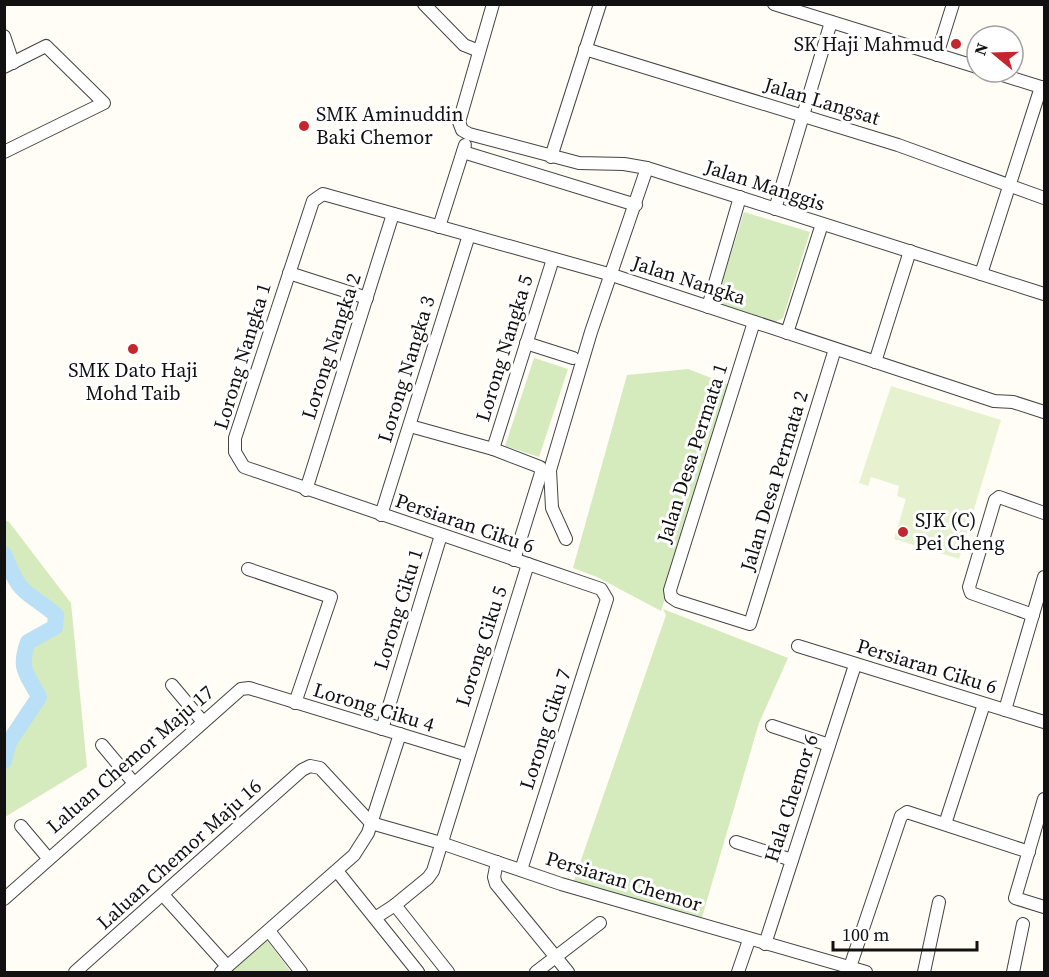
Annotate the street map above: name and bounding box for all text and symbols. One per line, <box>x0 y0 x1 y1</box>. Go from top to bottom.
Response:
north arrow <box>965 24 1025 84</box>
place label: SK Haji Mahmud <box>794 30 945 58</box>
marker: SK Haji Mahmud <box>949 37 963 51</box>
text: N <box>969 40 993 58</box>
street label: Jalan Langsat <box>760 70 884 132</box>
place label: SMK Aminuddin Baki Chemor <box>316 100 464 151</box>
marker: SMK Aminuddin Baki Chemor <box>297 119 311 133</box>
street label: Jalan Manggis <box>700 152 829 218</box>
street label: Jalan Nangka <box>628 248 750 312</box>
street label: Lorong Nangka 2 <box>294 269 368 423</box>
street label: Lorong Nangka 5 <box>468 271 540 425</box>
street label: Lorong Nangka 1 <box>206 279 278 433</box>
street label: Lorong Nangka 3 <box>370 292 442 446</box>
marker: SMK Dato Haji Mohd Taib <box>126 342 140 356</box>
place label: SMK Dato Haji Mohd Taib <box>68 356 198 407</box>
street label: Jalan Desa Permata 1 <box>649 360 734 547</box>
street label: Jalan Desa Permata 2 <box>733 387 815 576</box>
street label: Persiaran Ciku 6 <box>392 486 538 560</box>
place label: SJK (C) Pei Cheng <box>915 506 1005 557</box>
marker: SJK (C) Pei Cheng <box>896 525 910 539</box>
street label: Lorong Ciku 1 <box>366 545 430 673</box>
street label: Lorong Ciku 5 <box>448 582 514 710</box>
street label: Persiaran Ciku 6 <box>853 631 1001 701</box>
street label: Lorong Ciku 7 <box>512 665 578 793</box>
street label: Lorong Ciku 4 <box>310 675 438 739</box>
street label: Laluan Chemor Maju 17 <box>40 679 220 839</box>
street label: Hala Chemor 6 <box>757 730 825 866</box>
street label: Laluan Chemor Maju 16 <box>90 772 268 936</box>
street label: Persiaran Chemor <box>542 844 706 918</box>
scale bar <box>833 914 977 952</box>
text: 100 m <box>842 922 889 947</box>

